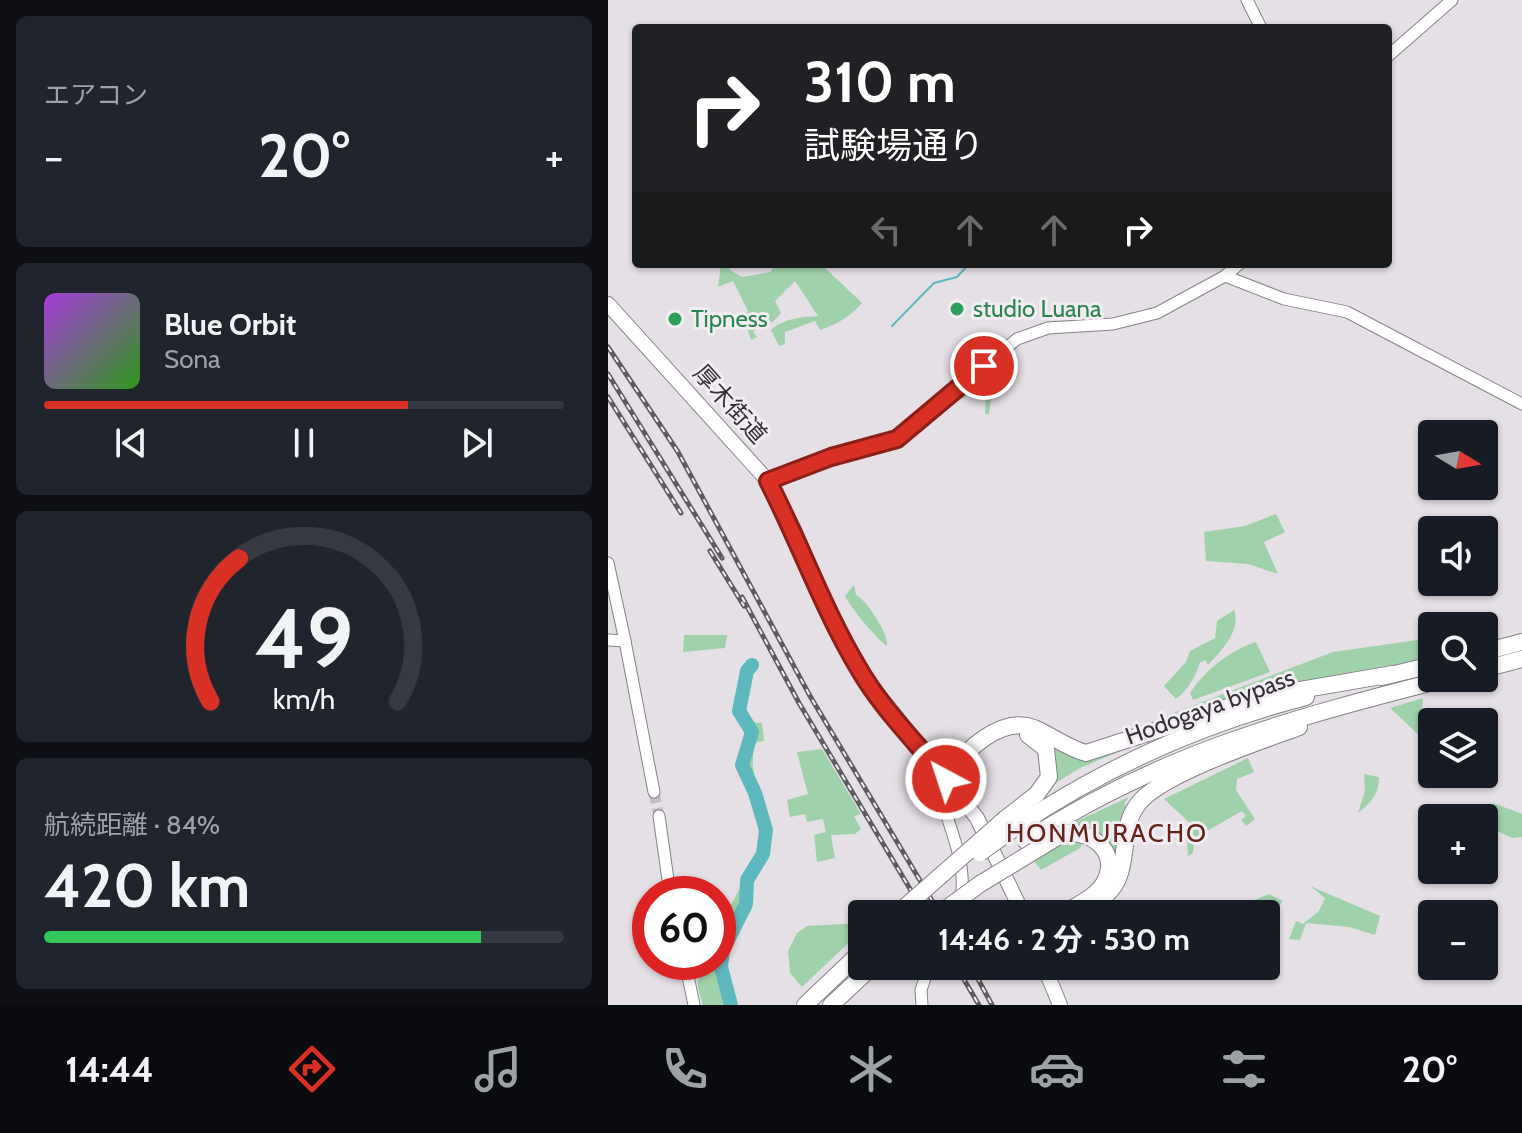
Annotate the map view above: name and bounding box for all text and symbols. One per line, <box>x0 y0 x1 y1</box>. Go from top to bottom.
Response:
text: 310 m <box>804 48 956 116</box>
icon: right <box>672 56 776 160</box>
text: エアコン <box>44 79 148 111</box>
text: 20° <box>258 119 350 192</box>
text: 試験場通り <box>804 123 984 167</box>
text: − <box>44 130 63 183</box>
text: + <box>545 130 564 183</box>
icon: left <box>864 208 908 252</box>
icon: ahead <box>948 208 992 252</box>
icon: ahead <box>1032 208 1076 252</box>
icon: right <box>1116 208 1160 252</box>
place label: studio Luana <box>973 294 1102 323</box>
marker: studio Luana <box>948 300 966 318</box>
place label: Tipness <box>691 304 768 333</box>
text: Blue Orbit <box>164 306 296 343</box>
marker: Tipness <box>666 310 684 328</box>
pin <box>950 332 1018 400</box>
text: Sona <box>164 343 221 375</box>
icon: arrive <box>962 344 1006 388</box>
street label: 厚木街道 <box>687 358 773 449</box>
north arrow <box>1418 420 1498 500</box>
map controls <box>1418 420 1498 980</box>
icon: previous <box>109 421 153 465</box>
icon: pause <box>282 421 326 465</box>
icon: next <box>455 421 499 465</box>
button: sound <box>1418 516 1498 596</box>
text: 49 <box>255 588 353 689</box>
button: search <box>1418 612 1498 692</box>
street label: Hodogaya bypass <box>1121 662 1299 751</box>
text: km/h <box>273 681 335 716</box>
button: layers <box>1418 708 1498 788</box>
position arrow <box>904 737 988 821</box>
button: + <box>1418 804 1498 884</box>
text: 航続距離 · 84% <box>44 809 220 841</box>
district label: HONMURACHO <box>1006 817 1208 849</box>
text: 420 km <box>44 849 250 922</box>
speed limit sign: 60 <box>632 876 736 980</box>
button: − <box>1418 900 1498 980</box>
text: 14:46 · 2 分 · 530 m <box>938 921 1190 958</box>
icon: directions <box>284 1041 340 1097</box>
icon: music <box>470 1041 526 1097</box>
icon: phone <box>657 1041 713 1097</box>
icon: climate <box>843 1041 899 1097</box>
icon: car <box>1029 1041 1085 1097</box>
icon: filters <box>1216 1041 1272 1097</box>
text: 14:44 <box>65 1047 154 1091</box>
text: 20° <box>1402 1047 1457 1091</box>

